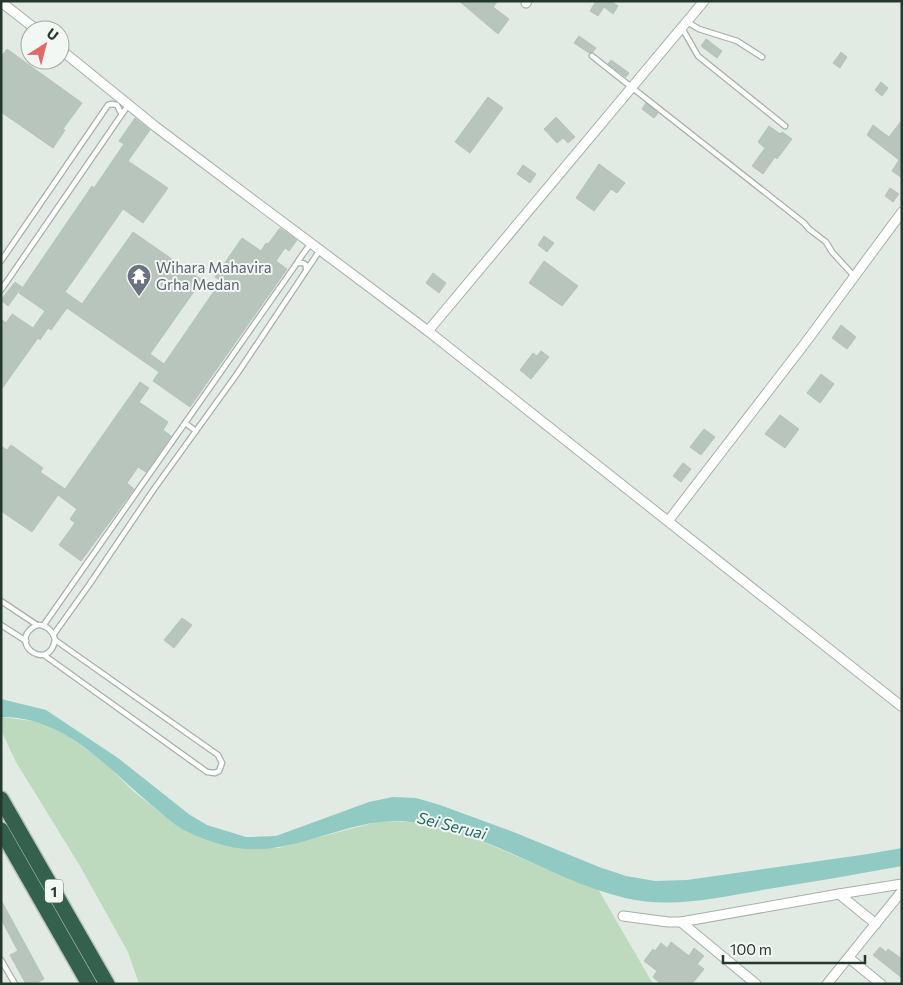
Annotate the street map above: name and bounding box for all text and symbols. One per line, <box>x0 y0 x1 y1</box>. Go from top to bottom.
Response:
north arrow <box>20 20 70 70</box>
text: U <box>44 24 62 44</box>
place label: Wihara Mahavira Grha Medan <box>156 258 272 293</box>
temple icon: Wihara Mahavira Grha Medan <box>126 263 152 297</box>
water label: Sei Seruai <box>415 807 489 843</box>
road number: 1 <box>45 879 63 902</box>
scale bar <box>723 932 866 964</box>
text: 100 m <box>730 940 772 958</box>

